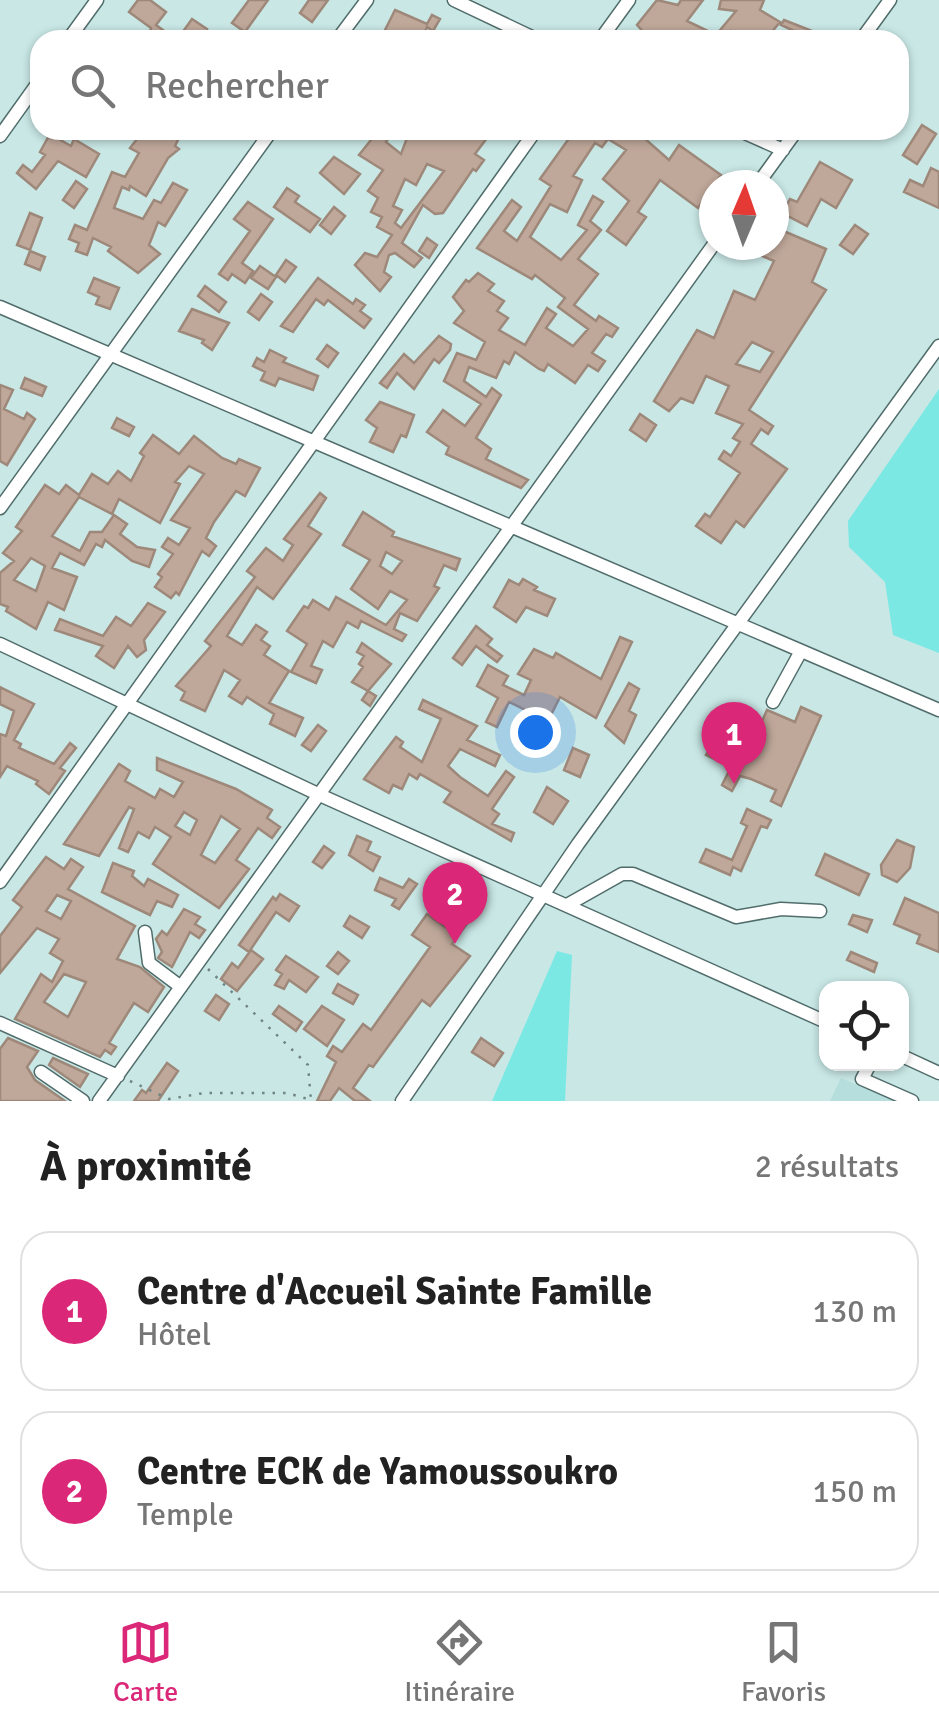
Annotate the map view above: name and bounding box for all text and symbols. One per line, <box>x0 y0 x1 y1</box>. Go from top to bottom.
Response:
search box <box>30 30 909 140</box>
icon: search <box>65 58 120 113</box>
text: Rechercher <box>145 62 329 109</box>
north arrow <box>699 170 789 260</box>
pin: 1 <box>702 702 766 784</box>
your location <box>510 707 561 758</box>
pin: 2 <box>422 862 488 944</box>
map controls <box>819 981 909 1071</box>
button: locate <box>819 981 909 1071</box>
text: À proximité <box>40 1141 252 1192</box>
text: 2 résultats <box>755 1147 899 1186</box>
text: Centre d'Accueil Sainte Famille <box>137 1268 652 1315</box>
text: 1 <box>66 1292 83 1331</box>
text: 130 m <box>813 1292 897 1331</box>
text: Hôtel <box>137 1315 211 1354</box>
text: Centre ECK de Yamoussoukro <box>137 1448 618 1495</box>
text: 2 <box>66 1472 83 1511</box>
text: 150 m <box>813 1472 897 1511</box>
text: Temple <box>137 1495 234 1534</box>
tab: Carte <box>113 1615 178 1709</box>
tab: Itinéraire <box>404 1615 515 1709</box>
tab: Favoris <box>741 1615 826 1709</box>

